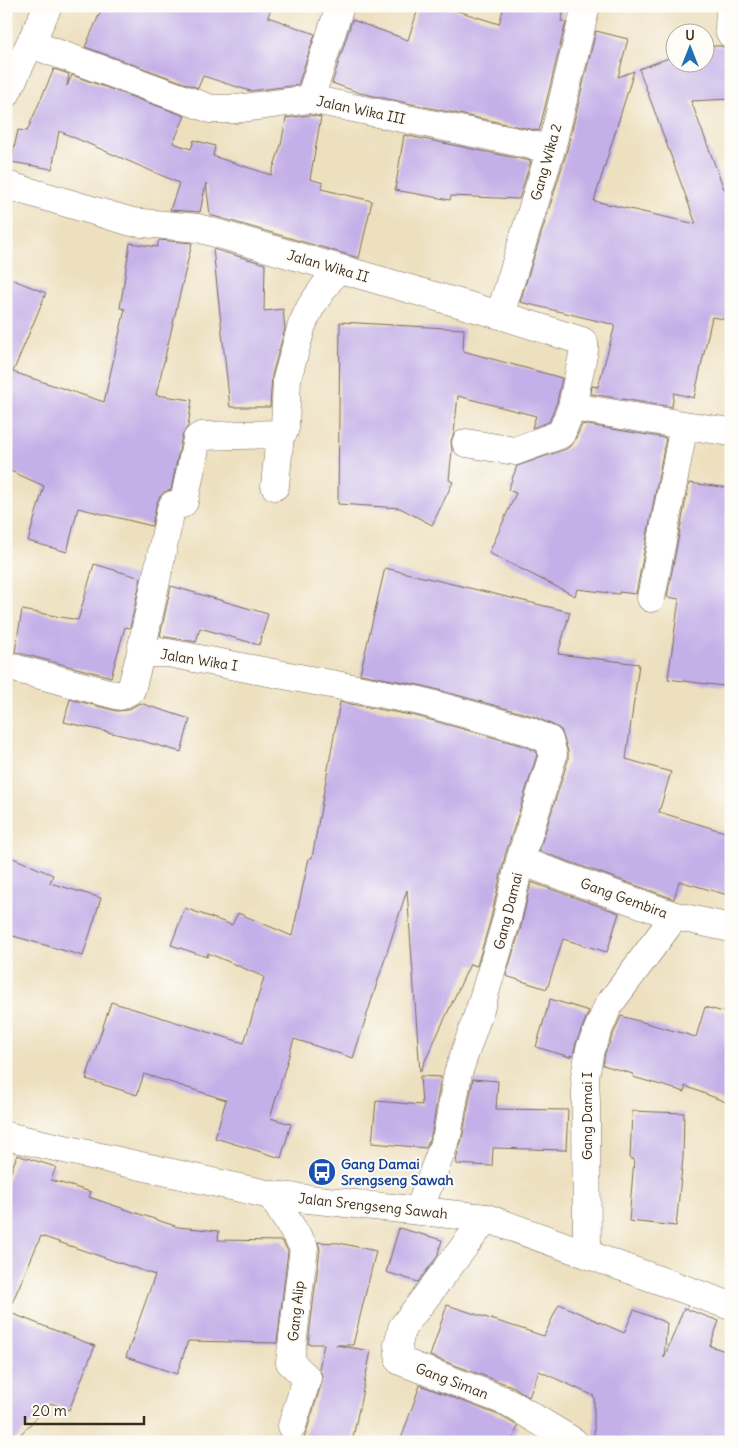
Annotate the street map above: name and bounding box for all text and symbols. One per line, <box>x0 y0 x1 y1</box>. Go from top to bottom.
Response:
north arrow <box>664 22 714 72</box>
text: U <box>685 26 695 44</box>
street label: Jalan Wika III <box>315 92 407 128</box>
street label: Gang Wika 2 <box>526 121 566 203</box>
street label: Jalan Wika II <box>285 246 371 286</box>
street label: Jalan Wika I <box>159 645 239 675</box>
street label: Gang Damai <box>490 871 526 951</box>
street label: Gang Gembira <box>578 874 670 922</box>
street label: Gang Damai I <box>578 1072 596 1160</box>
place label: Gang Damai Srengseng Sawah <box>341 1155 454 1189</box>
bus stop icon: Gang Damai Srengseng Sawah <box>307 1157 337 1187</box>
street label: Jalan Srengseng Sawah <box>297 1189 449 1223</box>
street label: Gang Alip <box>284 1280 308 1342</box>
street label: Gang Siman <box>413 1359 491 1403</box>
scale bar <box>25 1393 144 1425</box>
text: 20 m <box>32 1401 67 1420</box>

